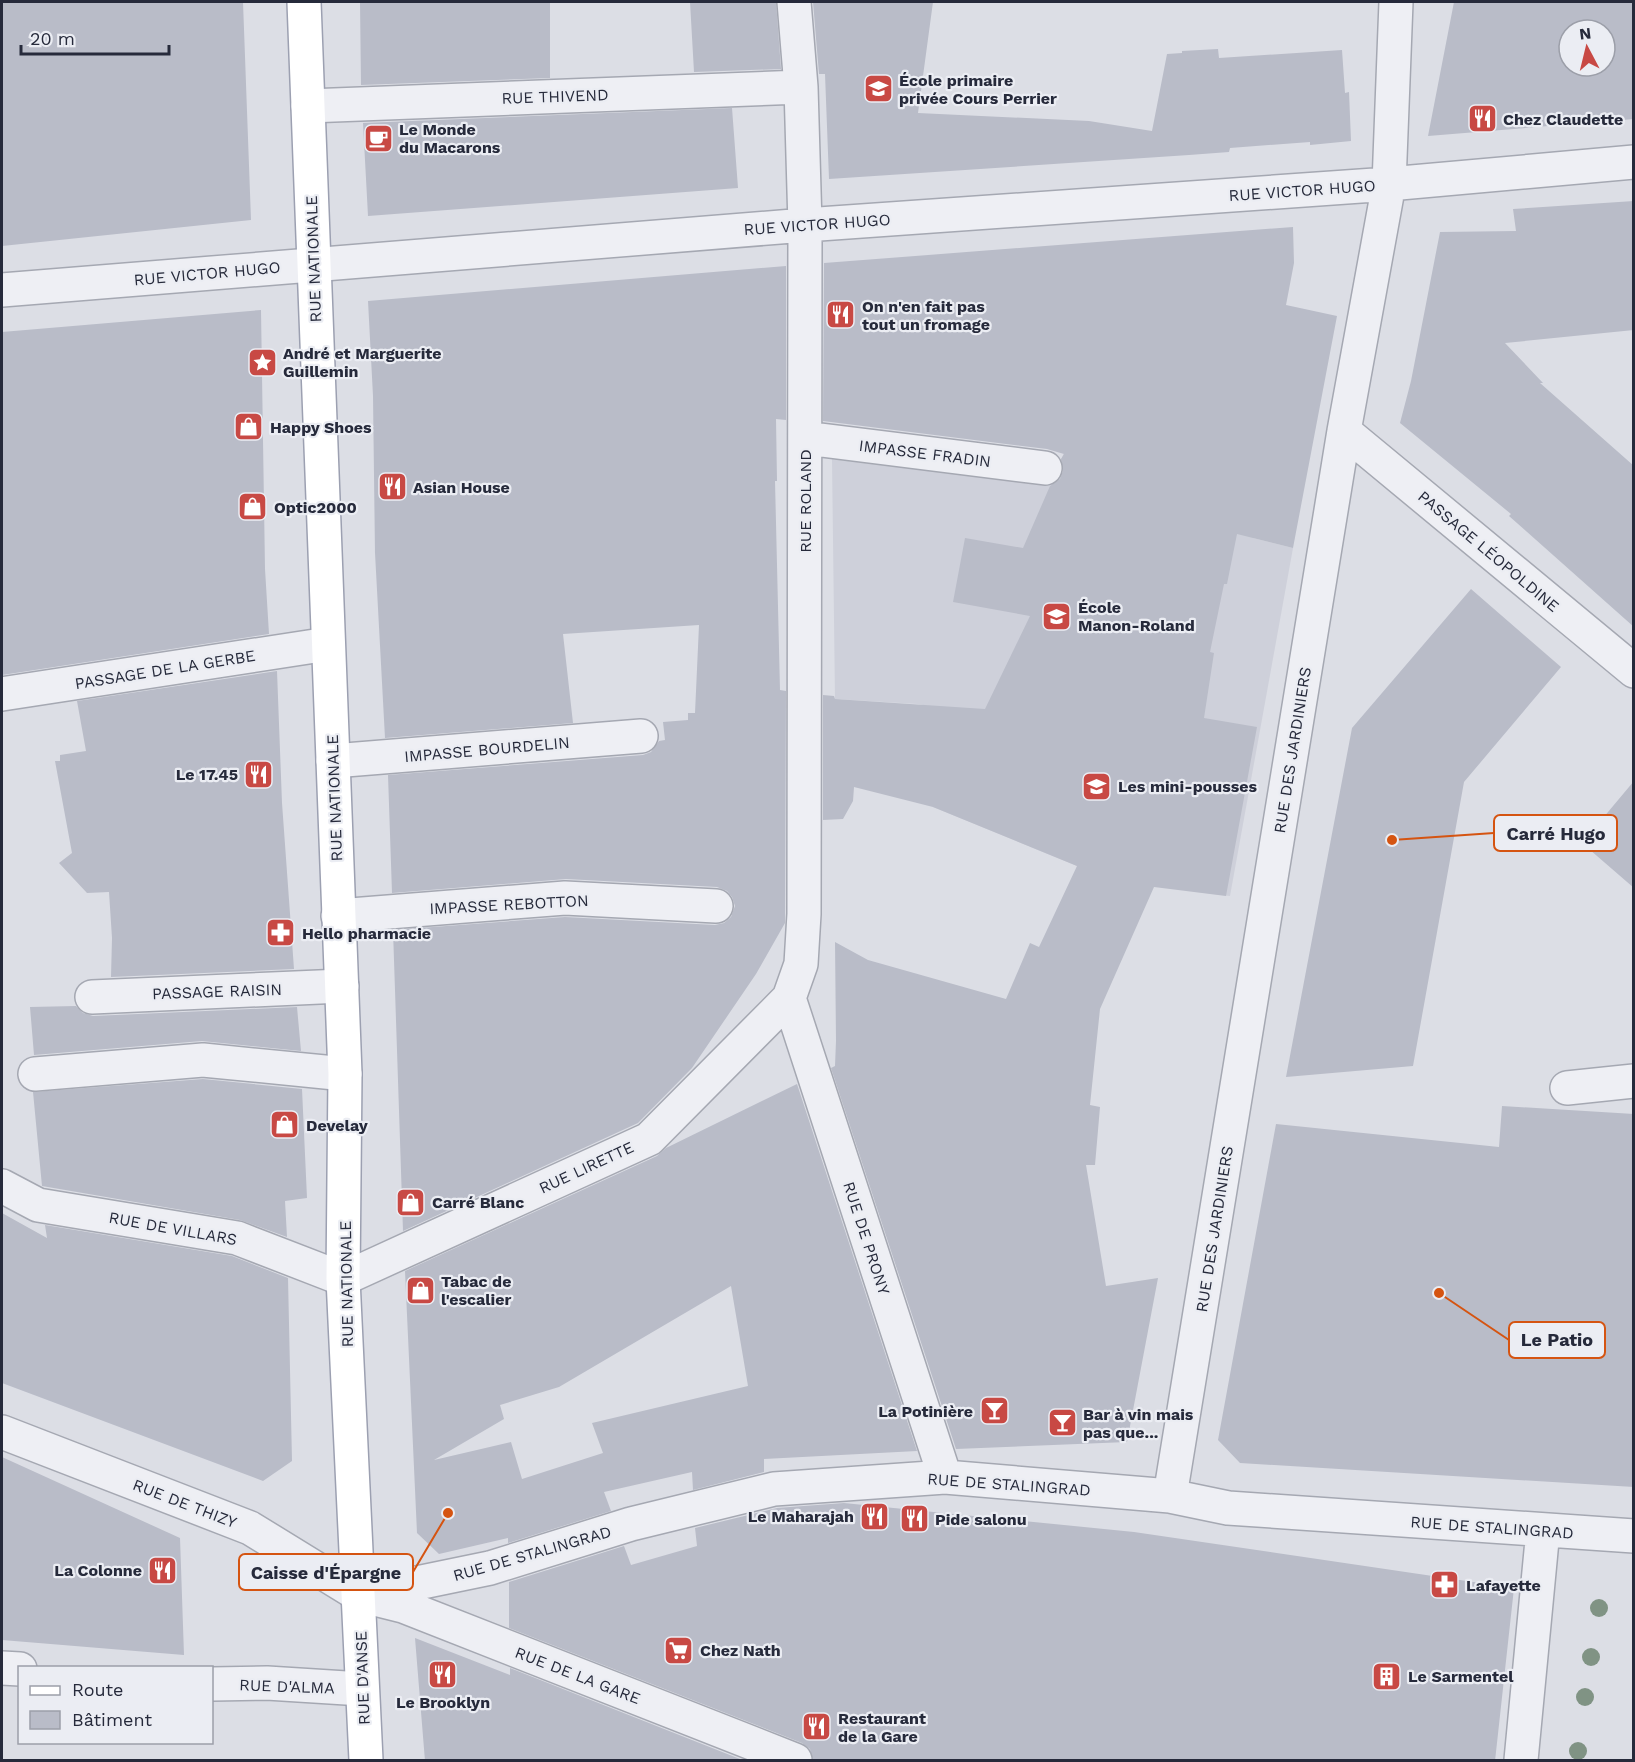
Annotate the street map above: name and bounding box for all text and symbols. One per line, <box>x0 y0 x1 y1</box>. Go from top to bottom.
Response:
scale bar <box>21 18 170 56</box>
north arrow <box>1557 18 1617 78</box>
text: N <box>1578 23 1592 44</box>
text: 20 m <box>30 28 75 49</box>
place label: École primaire privée Cours Perrier <box>899 71 1057 108</box>
school or university icon: École primaire privée Cours Perrier <box>862 73 894 105</box>
street label: RUE THIVEND <box>501 85 609 108</box>
restaurant icon: Chez Claudette <box>1466 103 1498 135</box>
place label: Chez Claudette <box>1503 110 1623 129</box>
place label: Le Monde du Macarons <box>399 120 501 157</box>
cafe icon: Le Monde du Macarons <box>362 122 394 154</box>
street label: RUE VICTOR HUGO <box>1228 176 1376 205</box>
street label: RUE NATIONALE <box>302 195 325 323</box>
street label: RUE VICTOR HUGO <box>743 210 891 239</box>
street label: RUE VICTOR HUGO <box>133 258 281 289</box>
place label: On n'en fait pas tout un fromage <box>862 297 990 334</box>
restaurant icon: On n'en fait pas tout un fromage <box>825 299 857 331</box>
place label: André et Marguerite Guillemin <box>283 344 442 381</box>
place icon: André et Marguerite Guillemin <box>246 346 278 378</box>
shop icon: Happy Shoes <box>233 411 265 443</box>
place label: Happy Shoes <box>270 418 372 437</box>
street label: IMPASSE FRADIN <box>858 436 992 471</box>
street label: RUE ROLAND <box>796 449 815 553</box>
restaurant icon: Asian House <box>376 471 408 503</box>
place label: Asian House <box>413 478 510 497</box>
street label: PASSAGE LÉOPOLDINE <box>1414 487 1563 616</box>
shop icon: Optic2000 <box>237 491 269 523</box>
place label: Optic2000 <box>274 498 357 517</box>
place label: École Manon-Roland <box>1078 598 1195 635</box>
school or university icon: École Manon-Roland <box>1041 600 1073 632</box>
street label: PASSAGE DE LA GERBE <box>73 646 257 693</box>
street label: RUE DES JARDINIERS <box>1270 665 1315 835</box>
street label: IMPASSE BOURDELIN <box>403 733 571 766</box>
street label: RUE NATIONALE <box>323 734 346 862</box>
restaurant icon: Le 17.45 <box>243 758 275 790</box>
place label: Le 17.45 <box>176 765 238 784</box>
school or university icon: Les mini-pousses <box>1081 770 1113 802</box>
place label: Les mini-pousses <box>1118 777 1257 796</box>
callout: Carré Hugo <box>1494 815 1617 851</box>
text: Carré Hugo <box>1507 823 1606 844</box>
street label: IMPASSE REBOTTON <box>429 891 589 918</box>
pharmacy icon: Hello pharmacie <box>265 917 297 949</box>
place label: Hello pharmacie <box>302 924 431 943</box>
street label: PASSAGE RAISIN <box>152 980 282 1003</box>
shop icon: Develay <box>269 1109 301 1141</box>
place label: Develay <box>306 1116 369 1135</box>
street label: RUE LIRETTE <box>536 1137 637 1198</box>
street label: RUE DES JARDINIERS <box>1192 1144 1237 1314</box>
street label: RUE DE PRONY <box>839 1179 894 1297</box>
shop icon: Carré Blanc <box>395 1186 427 1218</box>
place label: Carré Blanc <box>432 1193 524 1212</box>
street label: RUE DE VILLARS <box>107 1208 239 1249</box>
street label: RUE NATIONALE <box>336 1220 357 1348</box>
place label: Tabac de l'escalier <box>441 1272 512 1309</box>
shop icon: Tabac de l'escalier <box>404 1274 436 1306</box>
callout: Le Patio <box>1509 1322 1605 1358</box>
text: Le Patio <box>1521 1329 1593 1350</box>
bar icon: La Potinière <box>978 1395 1010 1427</box>
place label: La Potinière <box>878 1402 973 1421</box>
place label: Bar à vin mais pas que... <box>1083 1405 1194 1442</box>
bar icon: Bar à vin mais pas que... <box>1046 1407 1078 1439</box>
street label: RUE DE STALINGRAD <box>927 1469 1091 1500</box>
street label: RUE DE THIZY <box>130 1475 239 1532</box>
restaurant icon: Le Maharajah <box>859 1500 891 1532</box>
restaurant icon: Pide salonu <box>898 1503 930 1535</box>
place label: Le Maharajah <box>748 1507 854 1526</box>
place label: Pide salonu <box>935 1510 1027 1529</box>
street label: RUE DE STALINGRAD <box>1410 1512 1574 1543</box>
street label: RUE DE STALINGRAD <box>451 1522 613 1585</box>
restaurant icon: La Colonne <box>147 1554 179 1586</box>
callout: Caisse d'Épargne <box>239 1554 413 1590</box>
place label: La Colonne <box>54 1561 142 1580</box>
text: Caisse d'Épargne <box>251 1562 401 1583</box>
pharmacy icon: Lafayette <box>1429 1569 1461 1601</box>
place label: Lafayette <box>1466 1576 1541 1595</box>
street label: RUE D'ANSE <box>351 1631 374 1725</box>
supermarket icon: Chez Nath <box>663 1634 695 1666</box>
place label: Chez Nath <box>700 1641 781 1660</box>
street label: RUE DE LA GARE <box>512 1643 643 1708</box>
restaurant icon: Le Brooklyn <box>427 1658 459 1690</box>
building icon: Le Sarmentel <box>1371 1660 1403 1692</box>
legend <box>18 1666 213 1744</box>
place label: Le Sarmentel <box>1408 1667 1514 1686</box>
street label: RUE D'ALMA <box>239 1675 336 1698</box>
text: Route <box>72 1679 124 1700</box>
place label: Le Brooklyn <box>396 1693 490 1712</box>
text: Bâtiment <box>72 1709 152 1730</box>
place label: Restaurant de la Gare <box>838 1709 926 1746</box>
restaurant icon: Restaurant de la Gare <box>801 1711 833 1743</box>

